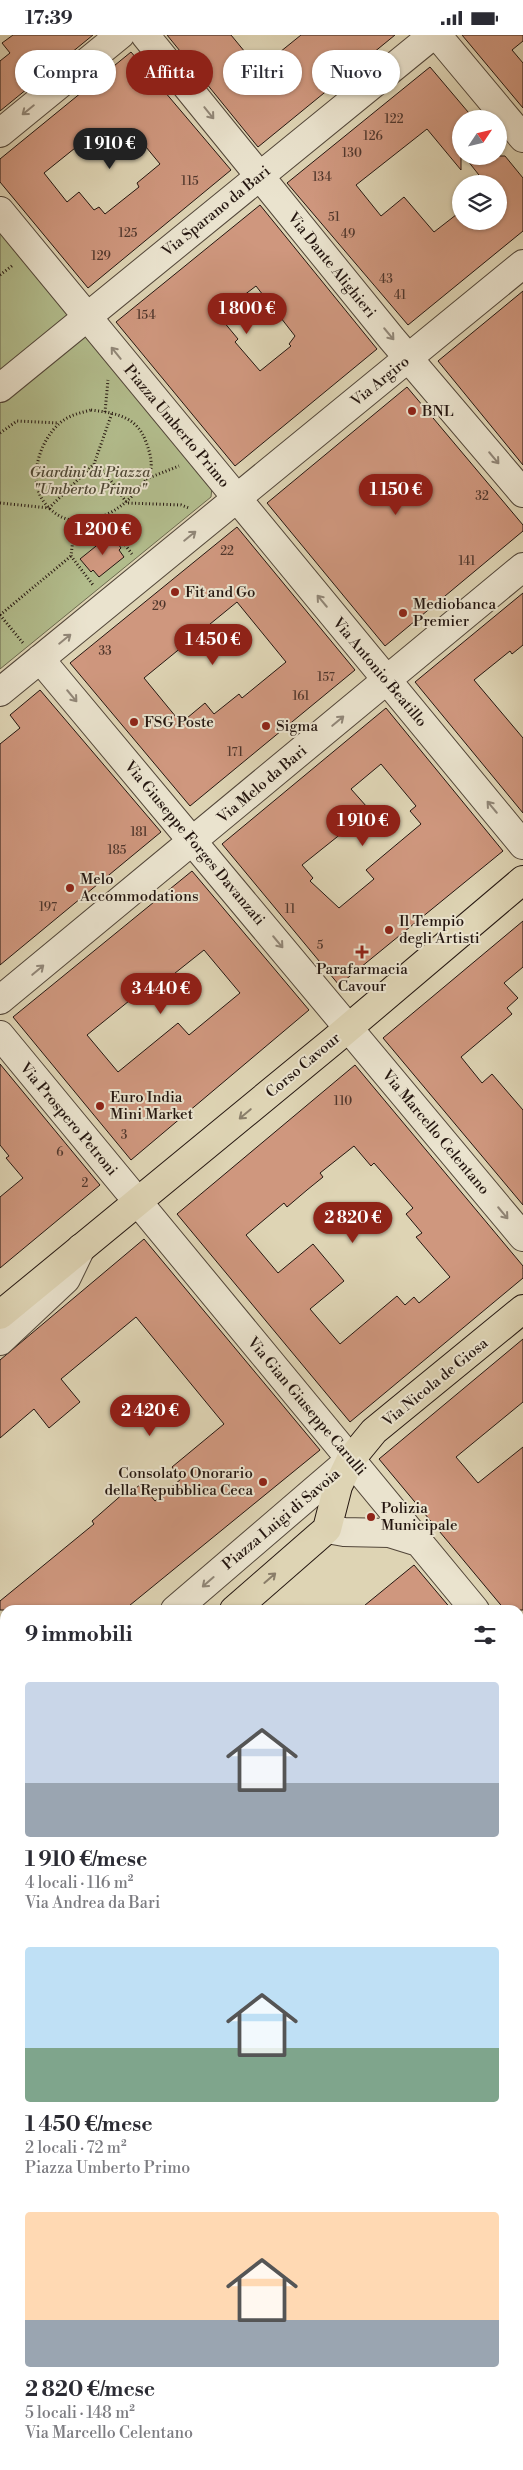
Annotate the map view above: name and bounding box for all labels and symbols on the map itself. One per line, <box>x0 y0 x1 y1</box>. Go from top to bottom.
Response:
one-way arrow <box>22 104 35 115</box>
one-way arrow <box>203 107 214 120</box>
north arrow <box>452 110 508 165</box>
house number: 122 <box>384 112 404 127</box>
pin: 1 910 € <box>64 127 156 170</box>
house number: 126 <box>363 129 383 144</box>
house number: 130 <box>342 146 362 161</box>
street label: Via Sparano da Bari <box>158 162 274 262</box>
house number: 134 <box>312 170 332 185</box>
house number: 115 <box>181 174 199 189</box>
street label: Via Dante Alighieri <box>283 208 380 322</box>
house number: 51 <box>328 210 341 225</box>
house number: 125 <box>119 226 138 241</box>
house number: 49 <box>341 227 355 242</box>
house number: 129 <box>91 249 111 264</box>
house number: 43 <box>379 272 393 287</box>
house number: 41 <box>394 288 407 303</box>
pin: 1 800 € <box>201 293 293 335</box>
house number: 154 <box>136 308 156 323</box>
one-way arrow <box>383 328 394 341</box>
one-way arrow <box>110 346 122 359</box>
street label: Via Argiro <box>347 352 413 411</box>
street label: Piazza Umberto Primo <box>120 361 234 492</box>
place label: BNL <box>421 402 454 421</box>
marker: BNL <box>406 405 418 417</box>
one-way arrow <box>488 452 499 465</box>
park label: Giardini di Piazza "Umberto Primo" <box>30 463 151 499</box>
pin: 1 150 € <box>350 473 442 516</box>
house number: 32 <box>475 489 489 504</box>
pin: 1 200 € <box>57 513 149 556</box>
one-way arrow <box>184 530 197 541</box>
house number: 22 <box>220 544 234 559</box>
house number: 141 <box>458 554 476 569</box>
place label: Fit and Go <box>185 583 256 602</box>
marker: Fit and Go <box>169 586 181 598</box>
one-way arrow <box>316 595 327 608</box>
place label: Mediobanca Premier <box>413 595 496 631</box>
house number: 29 <box>152 599 166 614</box>
marker: Mediobanca Premier <box>397 607 409 619</box>
street label: Via Antonio Beatillo <box>328 613 431 731</box>
pin: 1 450 € <box>167 623 259 666</box>
one-way arrow <box>58 634 71 645</box>
house number: 33 <box>98 644 112 659</box>
house number: 157 <box>317 670 335 685</box>
house number: 161 <box>293 689 310 704</box>
one-way arrow <box>66 690 77 703</box>
place label: FSG Poste <box>144 713 214 732</box>
one-way arrow <box>331 715 344 726</box>
marker: FSG Poste <box>128 716 140 728</box>
place label: Sigma <box>276 717 318 736</box>
marker: Sigma <box>260 720 272 732</box>
street label: Via Melo da Bari <box>213 741 311 828</box>
house number: 171 <box>227 745 244 760</box>
street label: Via Giuseppe Forges Davanzati <box>120 756 269 929</box>
one-way arrow <box>486 801 498 814</box>
pin: 1 910 € <box>317 805 409 847</box>
house number: 181 <box>130 825 148 840</box>
house number: 185 <box>108 843 127 858</box>
place label: Melo Accommodations <box>79 870 198 906</box>
marker: Melo Accommodations <box>64 882 76 894</box>
house number: 197 <box>39 900 57 915</box>
house number: 11 <box>285 902 296 917</box>
place label: Il Tempio degli Artisti <box>399 912 480 948</box>
marker: Il Tempio degli Artisti <box>383 924 395 936</box>
one-way arrow <box>272 935 283 948</box>
house number: 5 <box>317 938 324 953</box>
marker: Parafarmacia Cavour <box>356 946 368 958</box>
place label: Parafarmacia Cavour <box>316 960 408 996</box>
one-way arrow <box>32 965 45 976</box>
pin: 3 440 € <box>115 973 207 1015</box>
street label: Corso Cavour <box>262 1028 345 1102</box>
street label: Via Prospero Petroni <box>15 1058 122 1180</box>
street label: Via Marcello Celentano <box>377 1065 494 1199</box>
place label: Euro India Mini Market <box>110 1088 194 1124</box>
house number: 110 <box>334 1094 352 1109</box>
marker: Euro India Mini Market <box>94 1100 106 1112</box>
one-way arrow <box>238 1108 251 1119</box>
house number: 3 <box>121 1128 128 1143</box>
house number: 6 <box>56 1145 64 1160</box>
house number: 2 <box>82 1176 89 1191</box>
pin: 2 820 € <box>307 1201 399 1244</box>
one-way arrow <box>497 1206 508 1219</box>
street label: Via Gian Giuseppe Carulli <box>242 1332 370 1479</box>
street label: Via Nicola de Giosa <box>378 1334 492 1431</box>
pin: 2 420 € <box>104 1395 196 1437</box>
place label: Consolato Onorario della Repubblica Ceca <box>105 1464 253 1500</box>
street label: Piazza Luigi di Savoia <box>219 1464 344 1574</box>
marker: Consolato Onorario della Repubblica Ceca <box>257 1476 269 1488</box>
place label: Polizia Municipale <box>381 1499 458 1535</box>
marker: Polizia Municipale <box>365 1511 377 1523</box>
one-way arrow <box>264 1572 277 1584</box>
one-way arrow <box>201 1576 214 1588</box>

